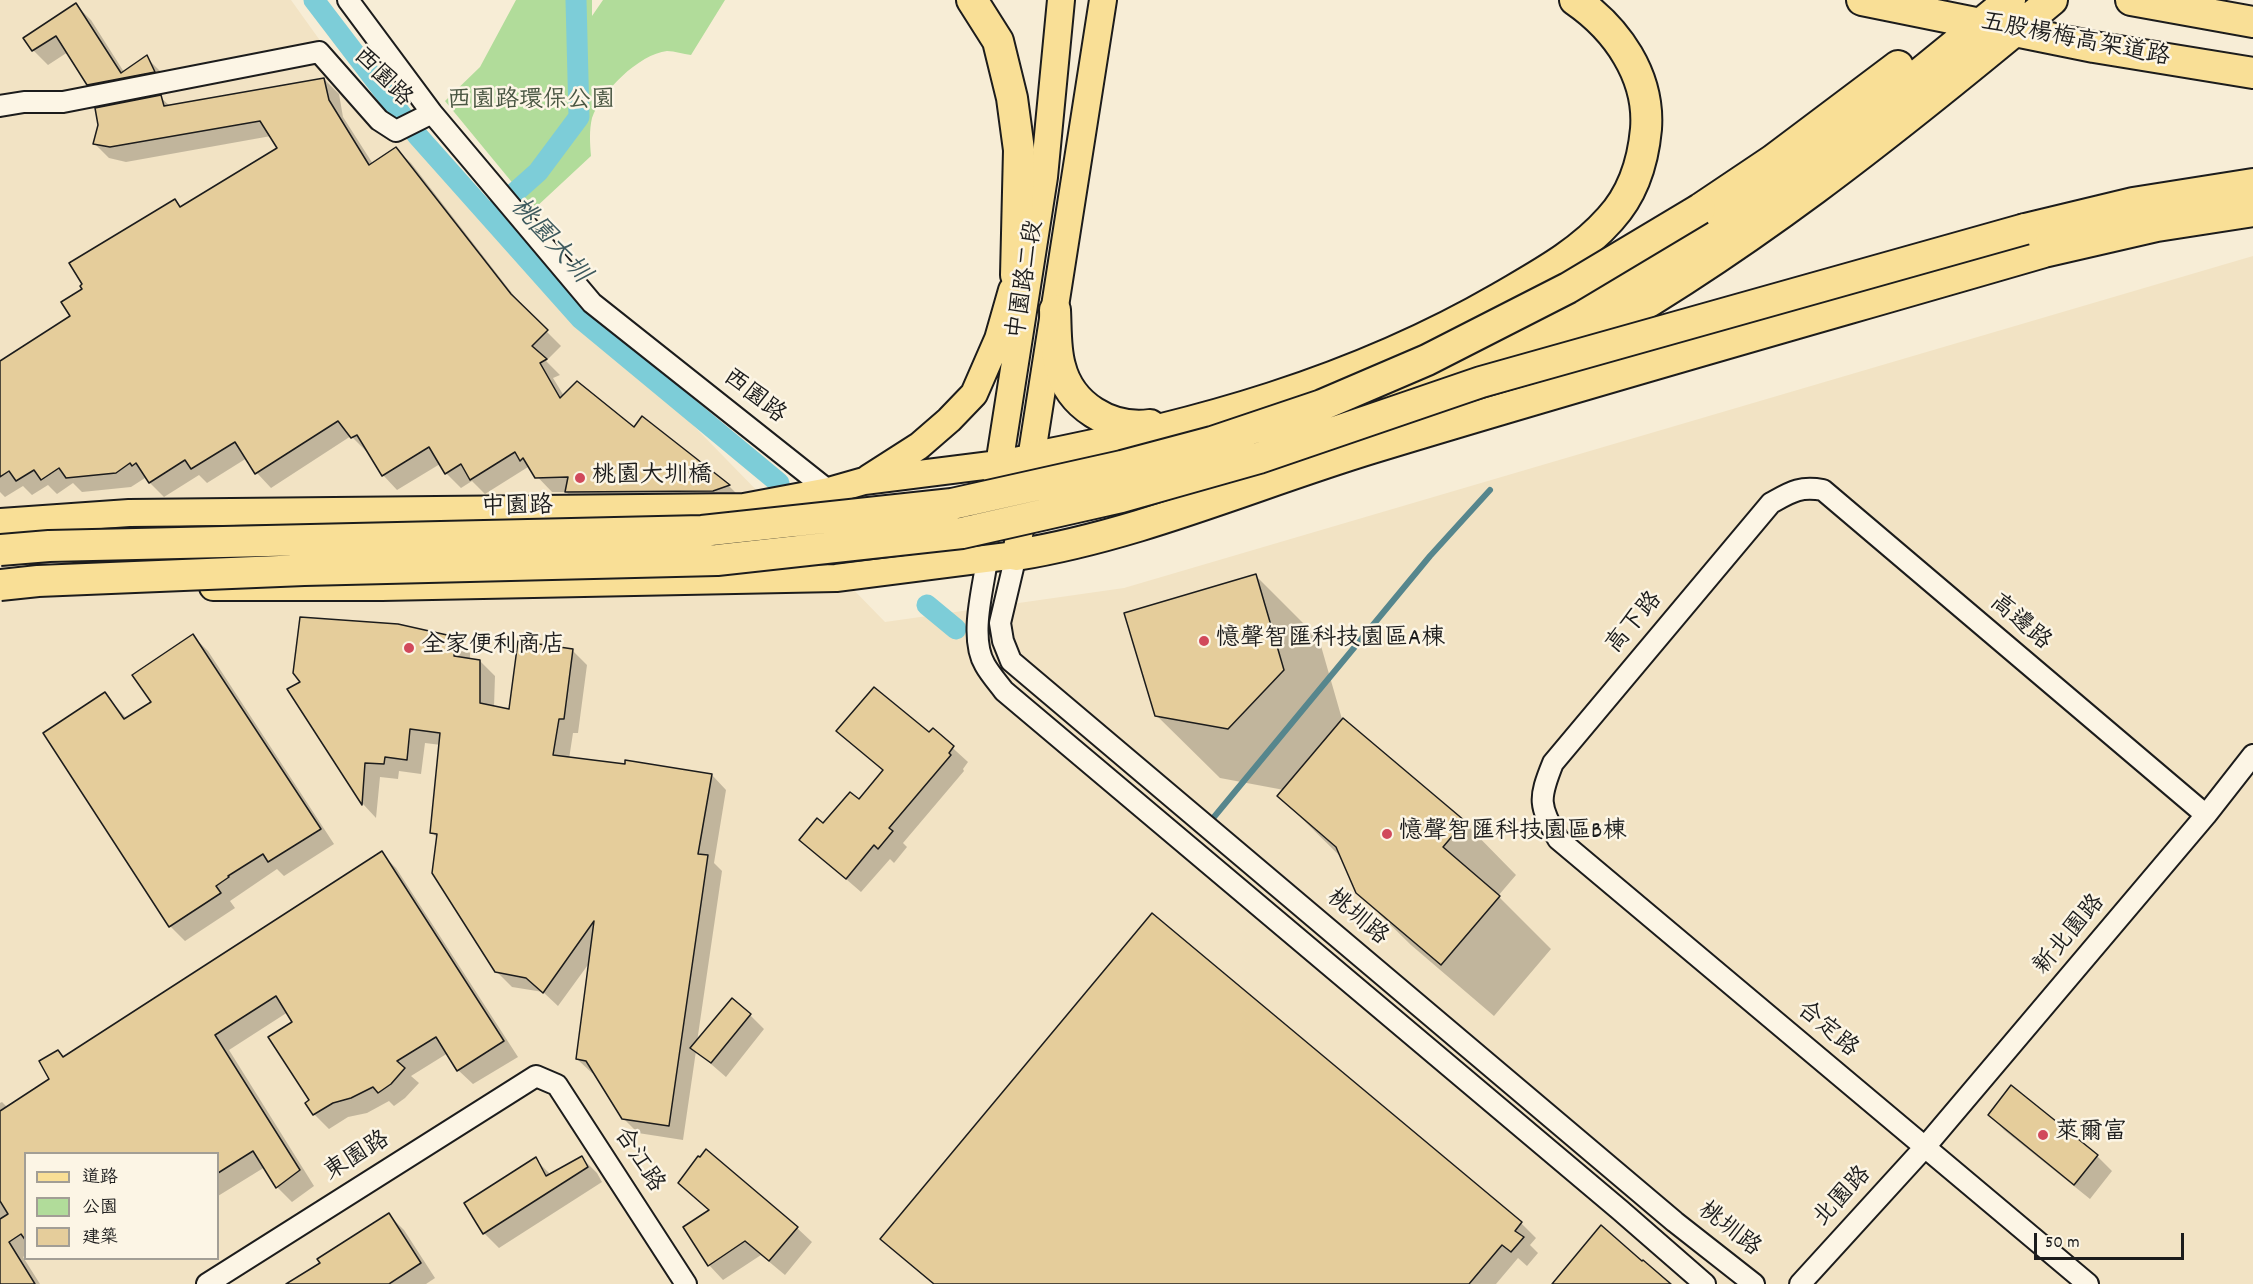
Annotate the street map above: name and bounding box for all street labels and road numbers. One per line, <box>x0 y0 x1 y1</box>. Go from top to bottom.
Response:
street label: 五股楊梅高架道路 <box>1978 10 2172 74</box>
street label: 西園路 <box>345 43 417 115</box>
street label: 中園路二段 <box>1004 218 1052 342</box>
street label: 西園路 <box>716 364 790 432</box>
street label: 中園路 <box>481 494 553 524</box>
street label: 高下路 <box>1602 587 1670 661</box>
street label: 高邊路 <box>1982 590 2056 658</box>
street label: 桃圳路 <box>1319 885 1393 953</box>
street label: 新北園路 <box>2029 890 2113 982</box>
street label: 合定路 <box>1789 997 1863 1065</box>
street label: 合江路 <box>605 1123 669 1199</box>
street label: 東園路 <box>320 1127 396 1189</box>
street label: 北園路 <box>1809 1162 1879 1234</box>
street label: 桃圳路 <box>1691 1197 1765 1265</box>

